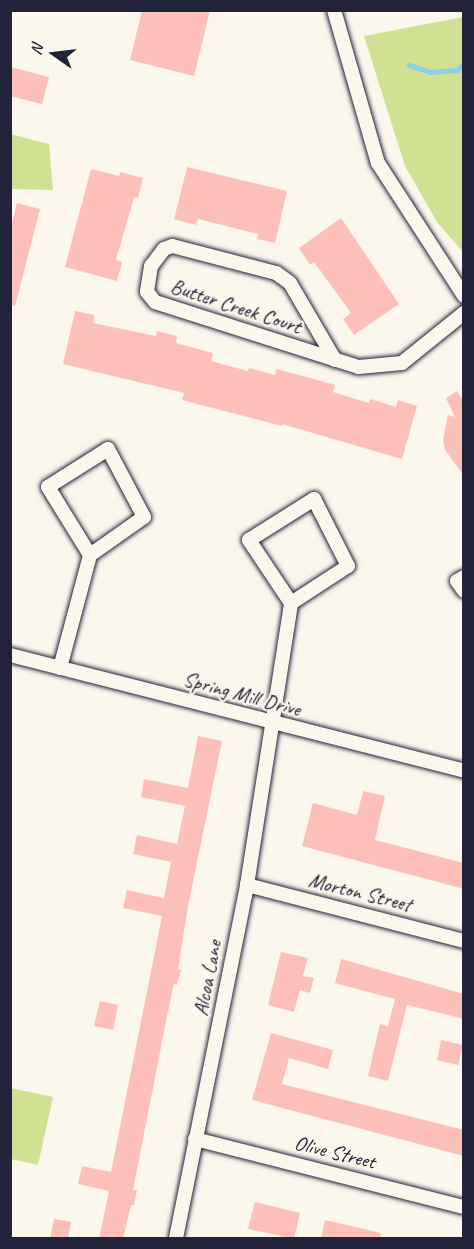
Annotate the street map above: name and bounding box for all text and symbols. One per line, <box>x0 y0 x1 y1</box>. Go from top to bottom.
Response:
north arrow <box>24 24 84 84</box>
text: N <box>26 42 47 57</box>
street label: Butter Creek Court <box>168 273 304 339</box>
street label: Spring Mill Drive <box>180 666 304 722</box>
street label: Morton Street <box>306 867 414 917</box>
street label: Alcoa Lane <box>187 938 227 1018</box>
street label: Olive Street <box>292 1130 378 1174</box>

